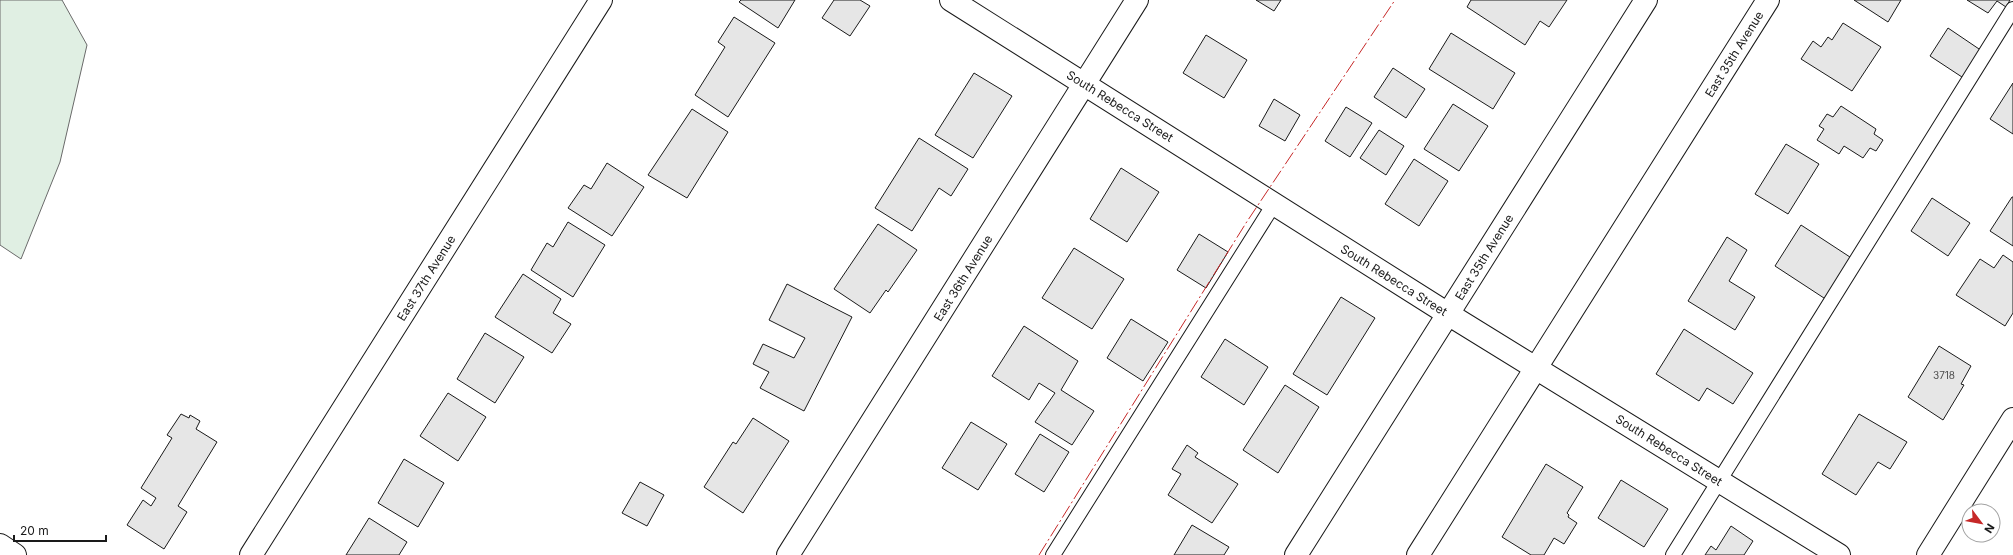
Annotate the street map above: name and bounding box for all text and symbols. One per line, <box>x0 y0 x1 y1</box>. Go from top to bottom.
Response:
street label: East 35th Avenue <box>1701 8 1767 100</box>
street label: South Rebecca Street <box>1064 67 1176 145</box>
street label: East 35th Avenue <box>1451 211 1517 303</box>
street label: East 37th Avenue <box>394 232 458 324</box>
street label: East 36th Avenue <box>930 232 996 324</box>
street label: South Rebecca Street <box>1338 241 1450 319</box>
house number: 3718 <box>1933 369 1955 381</box>
street label: South Rebecca Street <box>1613 411 1725 489</box>
north arrow <box>1961 503 2001 543</box>
scale bar <box>14 517 106 543</box>
text: N <box>1981 521 1998 536</box>
text: 20 m <box>20 523 49 538</box>

